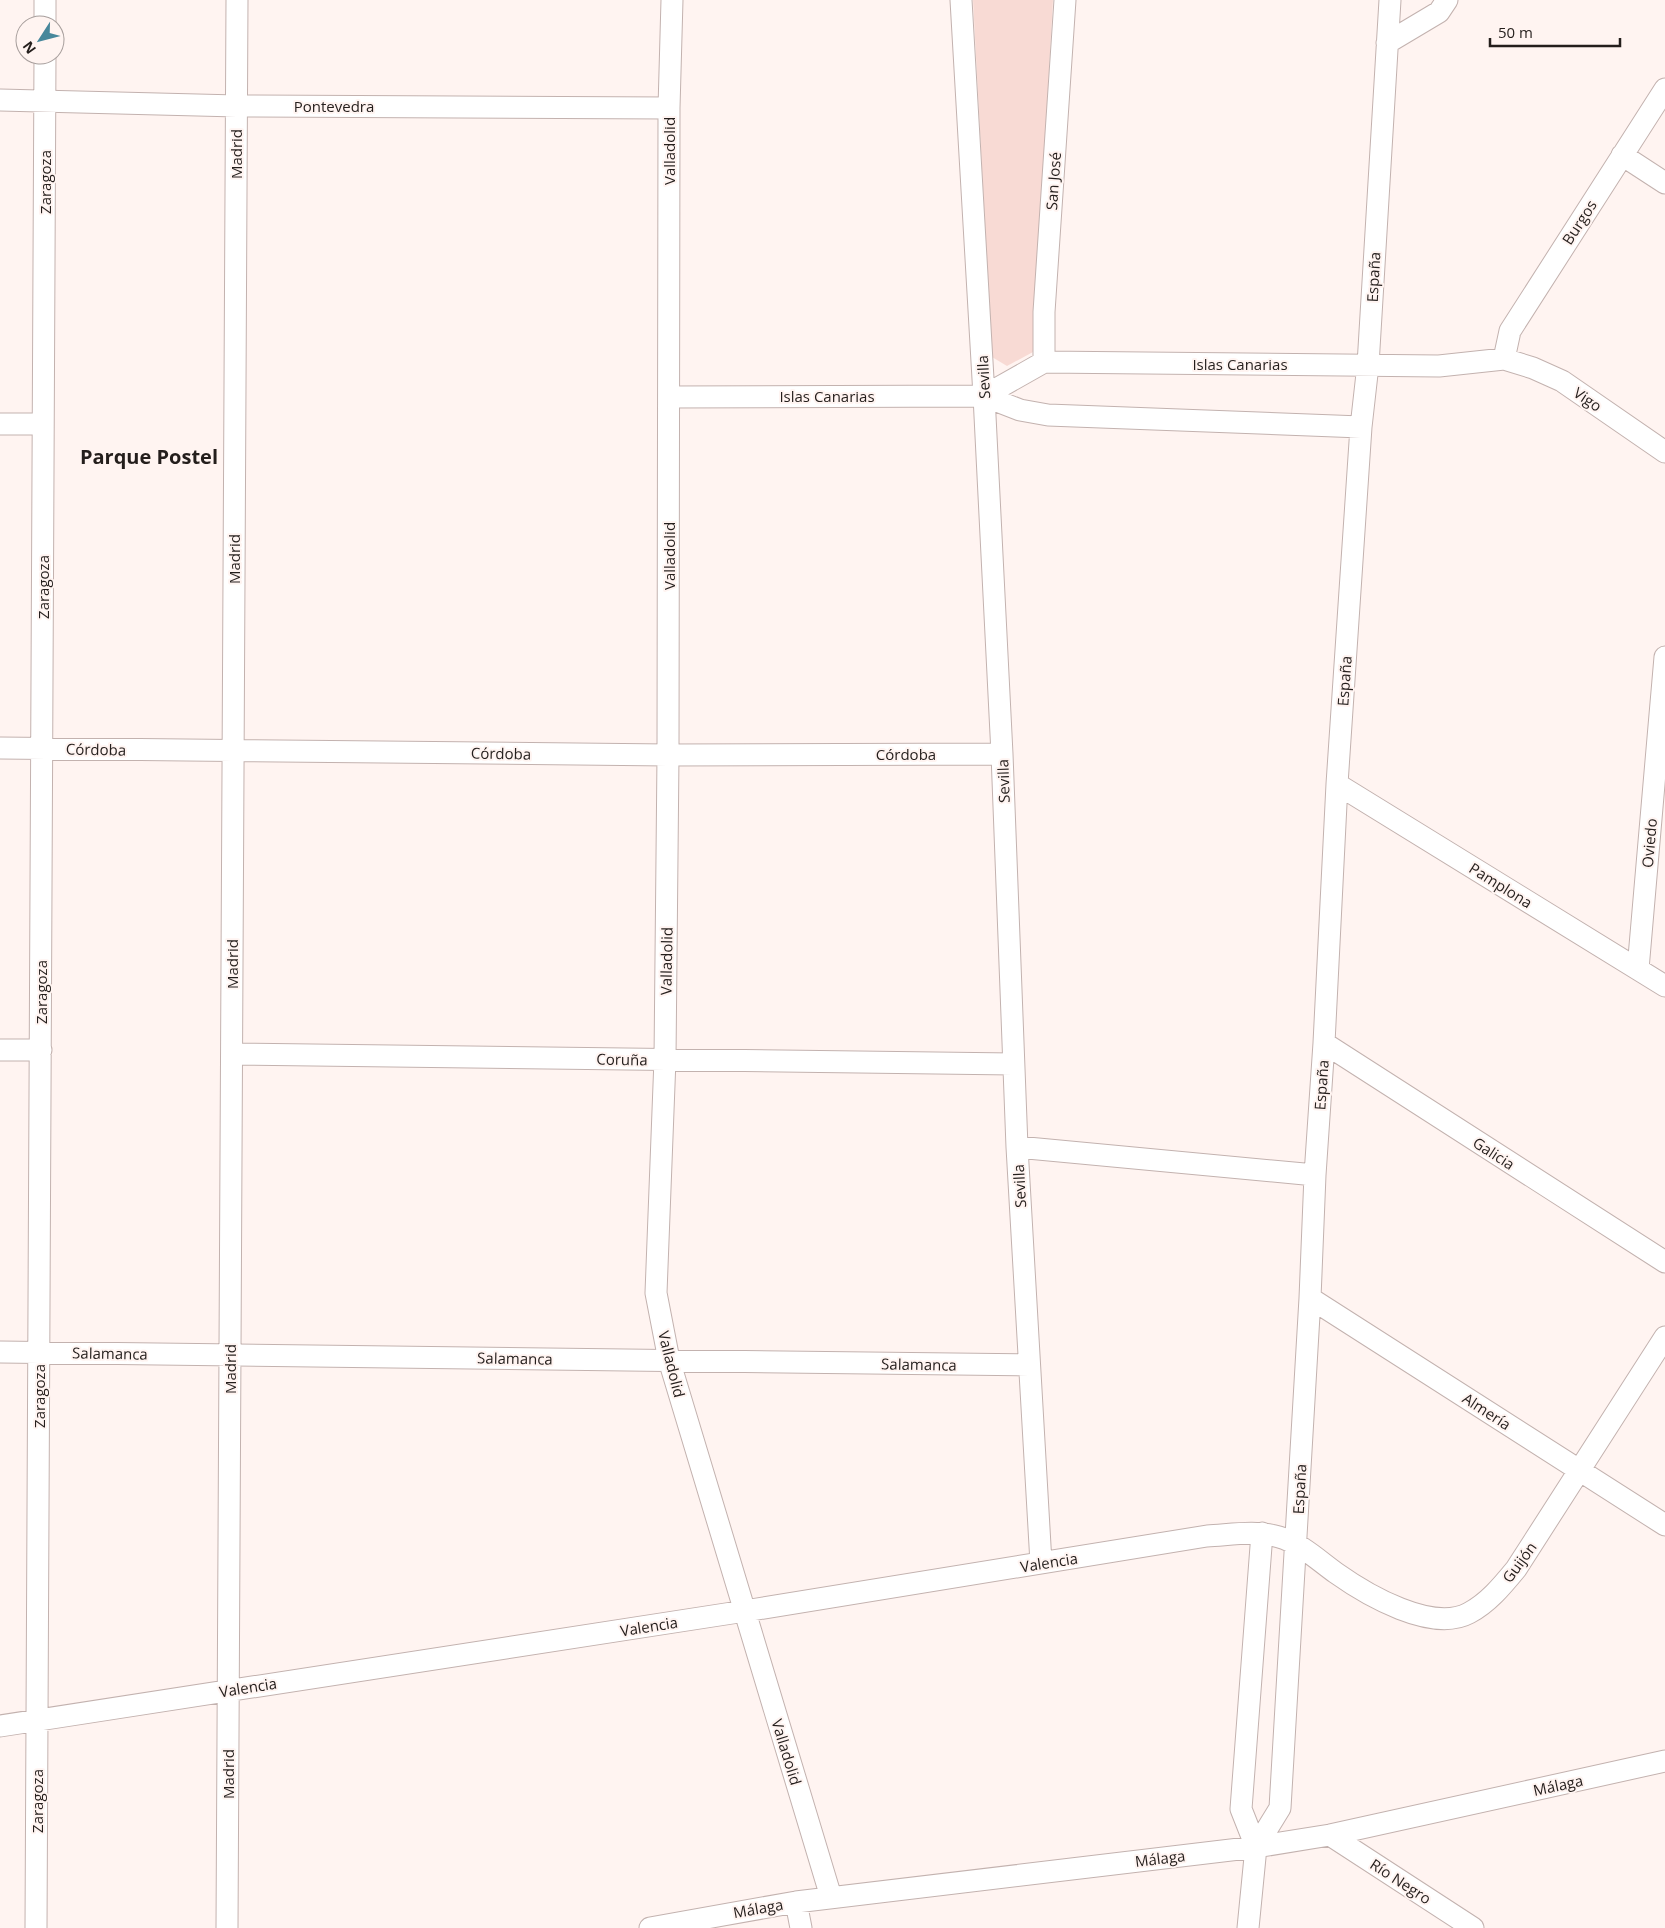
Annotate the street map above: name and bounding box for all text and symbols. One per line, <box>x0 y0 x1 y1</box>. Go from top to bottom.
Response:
north arrow <box>15 15 65 65</box>
scale bar <box>1490 15 1620 47</box>
text: 50 m <box>1498 22 1533 42</box>
text: N <box>18 38 40 58</box>
street label: Pontevedra <box>294 96 374 116</box>
street label: Valladolid <box>659 117 679 185</box>
street label: Madrid <box>226 129 246 179</box>
street label: Zaragoza <box>35 150 55 214</box>
street label: San José <box>1041 151 1065 211</box>
street label: Burgos <box>1557 196 1601 248</box>
street label: España <box>1362 251 1384 303</box>
street label: Islas Canarias <box>1192 354 1288 374</box>
street label: Sevilla <box>972 355 994 399</box>
street label: Vigo <box>1570 382 1606 416</box>
street label: Islas Canarias <box>779 386 875 406</box>
district label: Parque Postel <box>80 443 218 470</box>
street label: Valladolid <box>659 522 679 590</box>
street label: Madrid <box>224 534 244 584</box>
street label: Zaragoza <box>33 555 53 619</box>
street label: España <box>1332 655 1356 707</box>
street label: Córdoba <box>66 738 126 760</box>
street label: Córdoba <box>471 742 531 764</box>
street label: Córdoba <box>876 744 936 764</box>
street label: Sevilla <box>992 759 1014 803</box>
street label: Oviedo <box>1637 817 1661 869</box>
street label: Pamplona <box>1466 858 1536 912</box>
street label: Valladolid <box>655 927 677 995</box>
street label: Madrid <box>222 939 242 989</box>
street label: Zaragoza <box>31 960 51 1024</box>
street label: Coruña <box>596 1049 648 1069</box>
street label: España <box>1309 1059 1333 1111</box>
street label: Galicia <box>1469 1132 1519 1174</box>
street label: Sevilla <box>1008 1164 1030 1208</box>
street label: Valladolid <box>654 1329 690 1399</box>
street label: Salamanca <box>72 1342 148 1364</box>
street label: Madrid <box>220 1344 240 1394</box>
street label: Salamanca <box>477 1347 553 1369</box>
street label: Salamanca <box>881 1353 957 1375</box>
street label: Zaragoza <box>29 1364 49 1428</box>
street label: Almería <box>1459 1388 1515 1434</box>
street label: España <box>1288 1463 1310 1515</box>
street label: Guijón <box>1497 1538 1541 1586</box>
street label: Valencia <box>1019 1548 1079 1576</box>
street label: Valencia <box>619 1612 679 1640</box>
street label: Valencia <box>218 1673 278 1701</box>
street label: Valladolid <box>767 1716 807 1788</box>
street label: Madrid <box>218 1749 238 1799</box>
street label: Zaragoza <box>27 1769 47 1833</box>
street label: Málaga <box>1531 1770 1585 1800</box>
street label: Málaga <box>1134 1845 1186 1871</box>
street label: Río Negro <box>1367 1854 1435 1908</box>
street label: Málaga <box>731 1894 785 1922</box>

